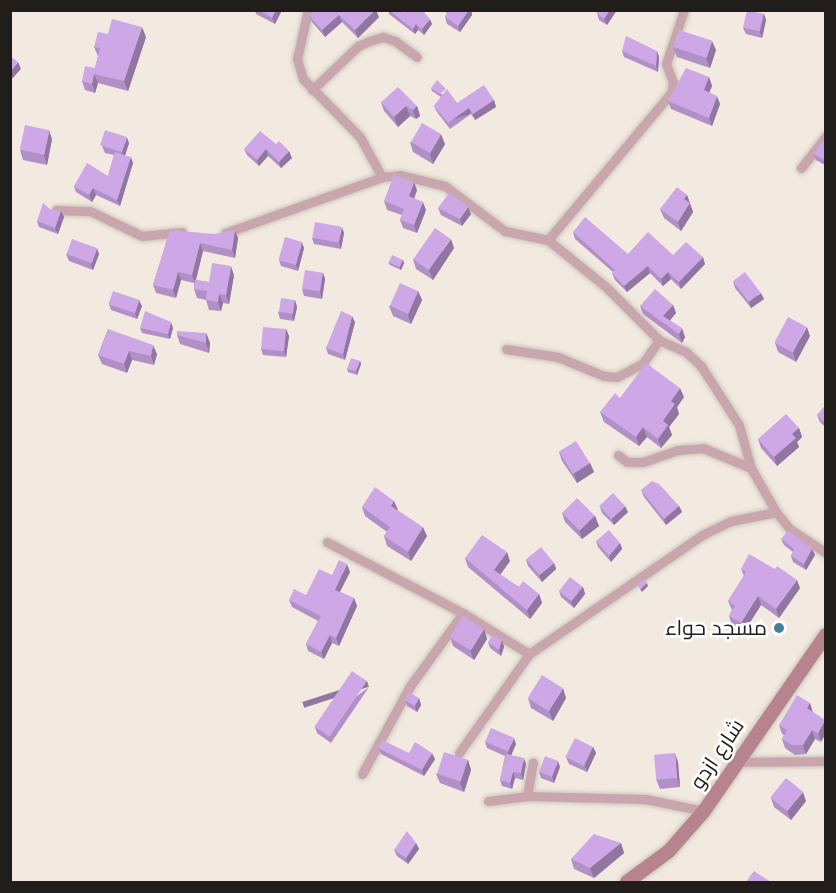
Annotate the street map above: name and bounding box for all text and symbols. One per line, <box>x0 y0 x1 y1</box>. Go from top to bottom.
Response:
place label: مسجد حواء <box>665 615 767 641</box>
marker: مسجد حواء <box>772 621 786 635</box>
street label: شارع ازدو <box>684 714 750 794</box>

